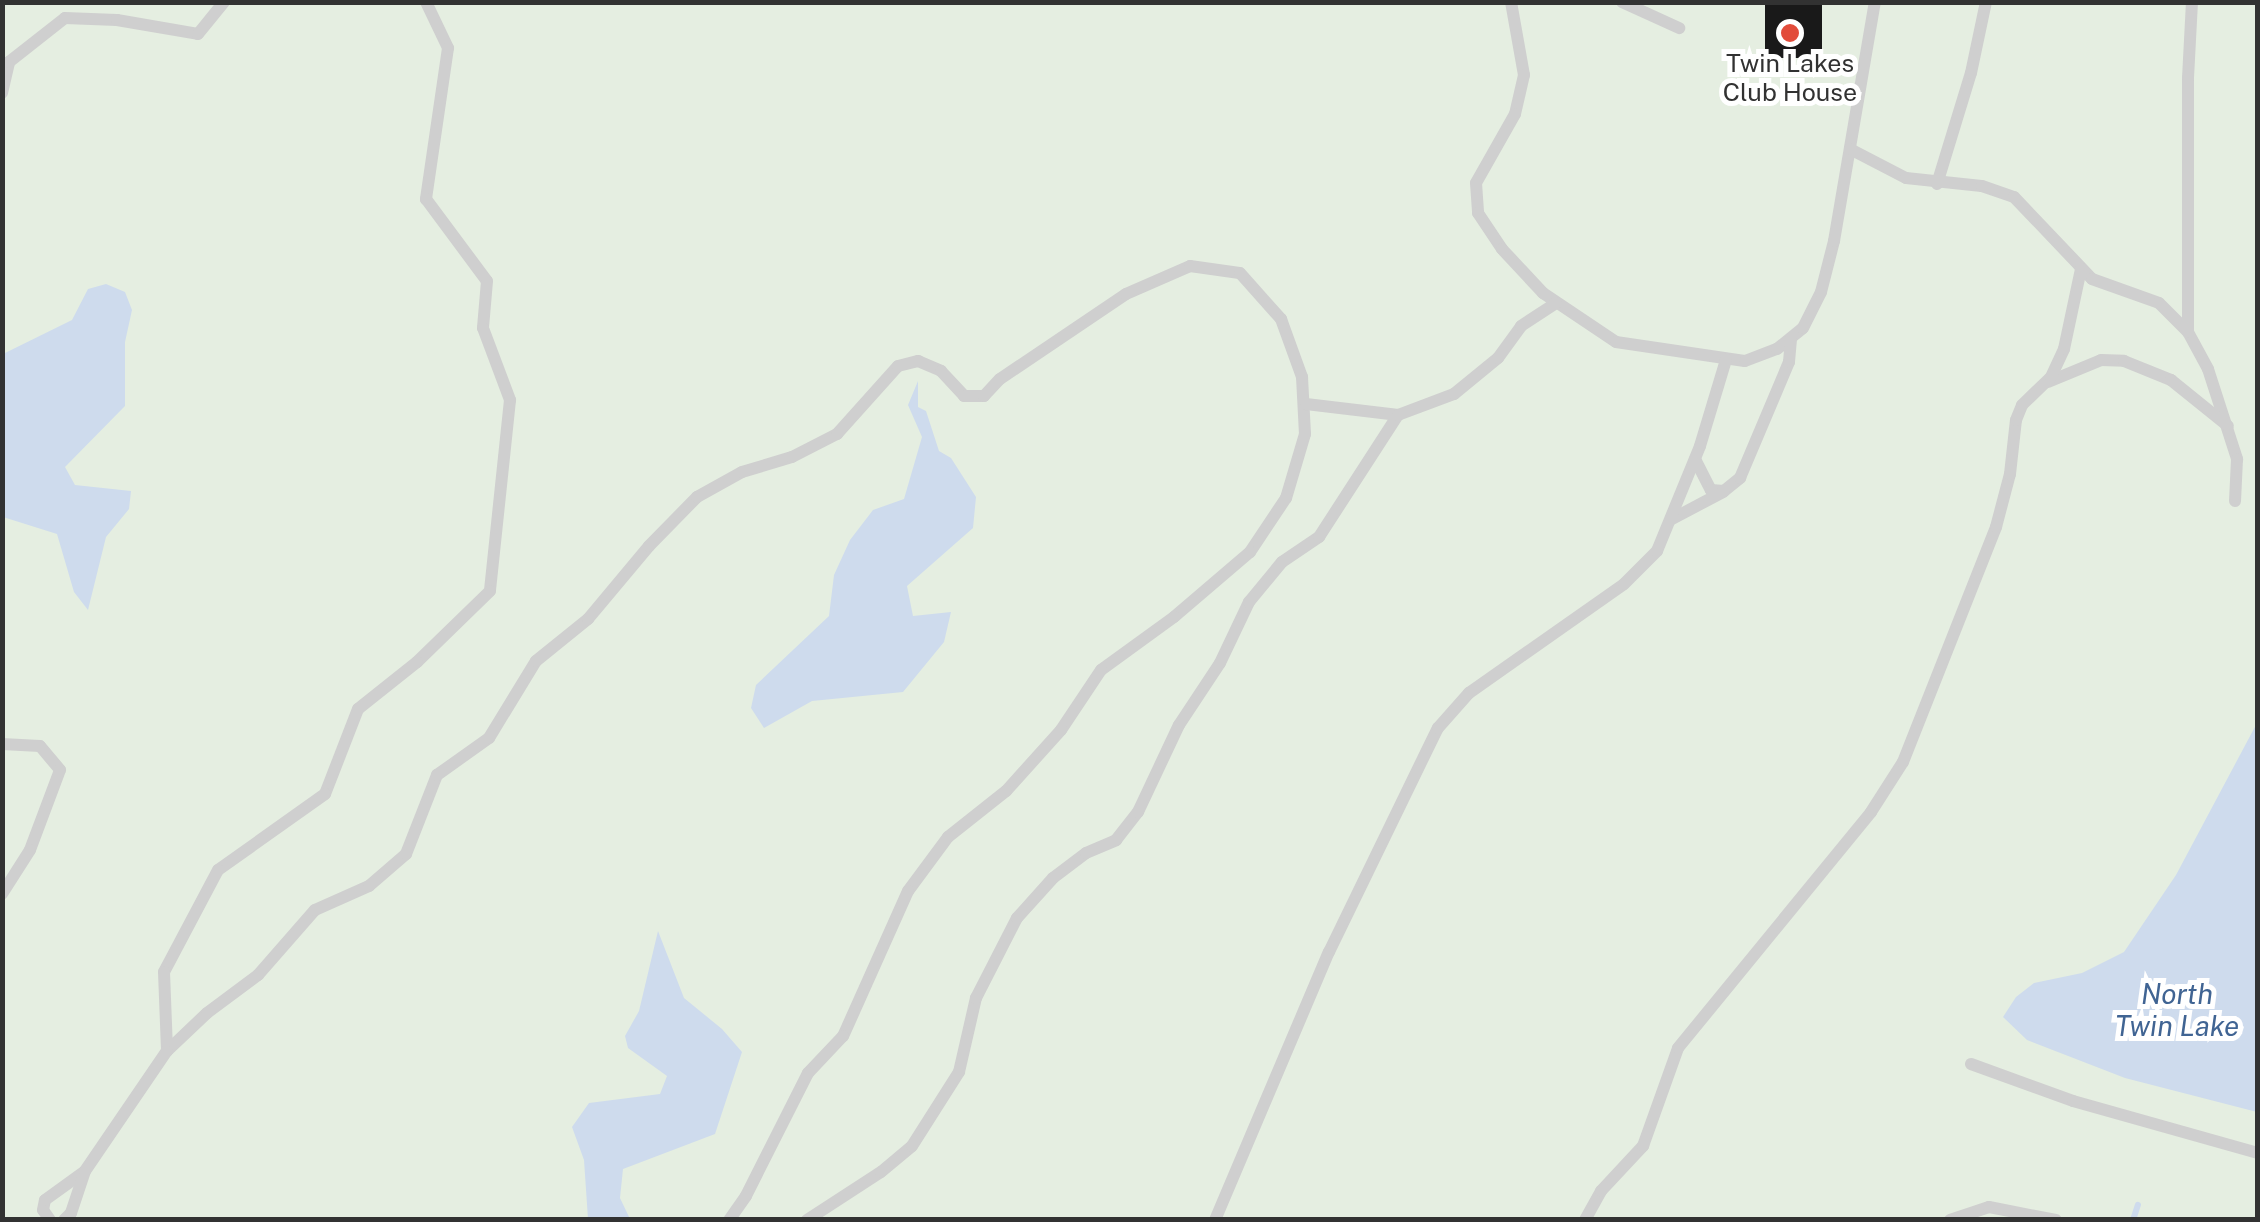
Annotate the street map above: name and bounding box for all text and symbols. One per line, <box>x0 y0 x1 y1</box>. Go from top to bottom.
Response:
marker: Twin Lakes Club House <box>1779 22 1801 44</box>
place label: Twin Lakes Club House <box>1723 49 1857 108</box>
water label: North Twin Lake <box>2115 977 2239 1043</box>

